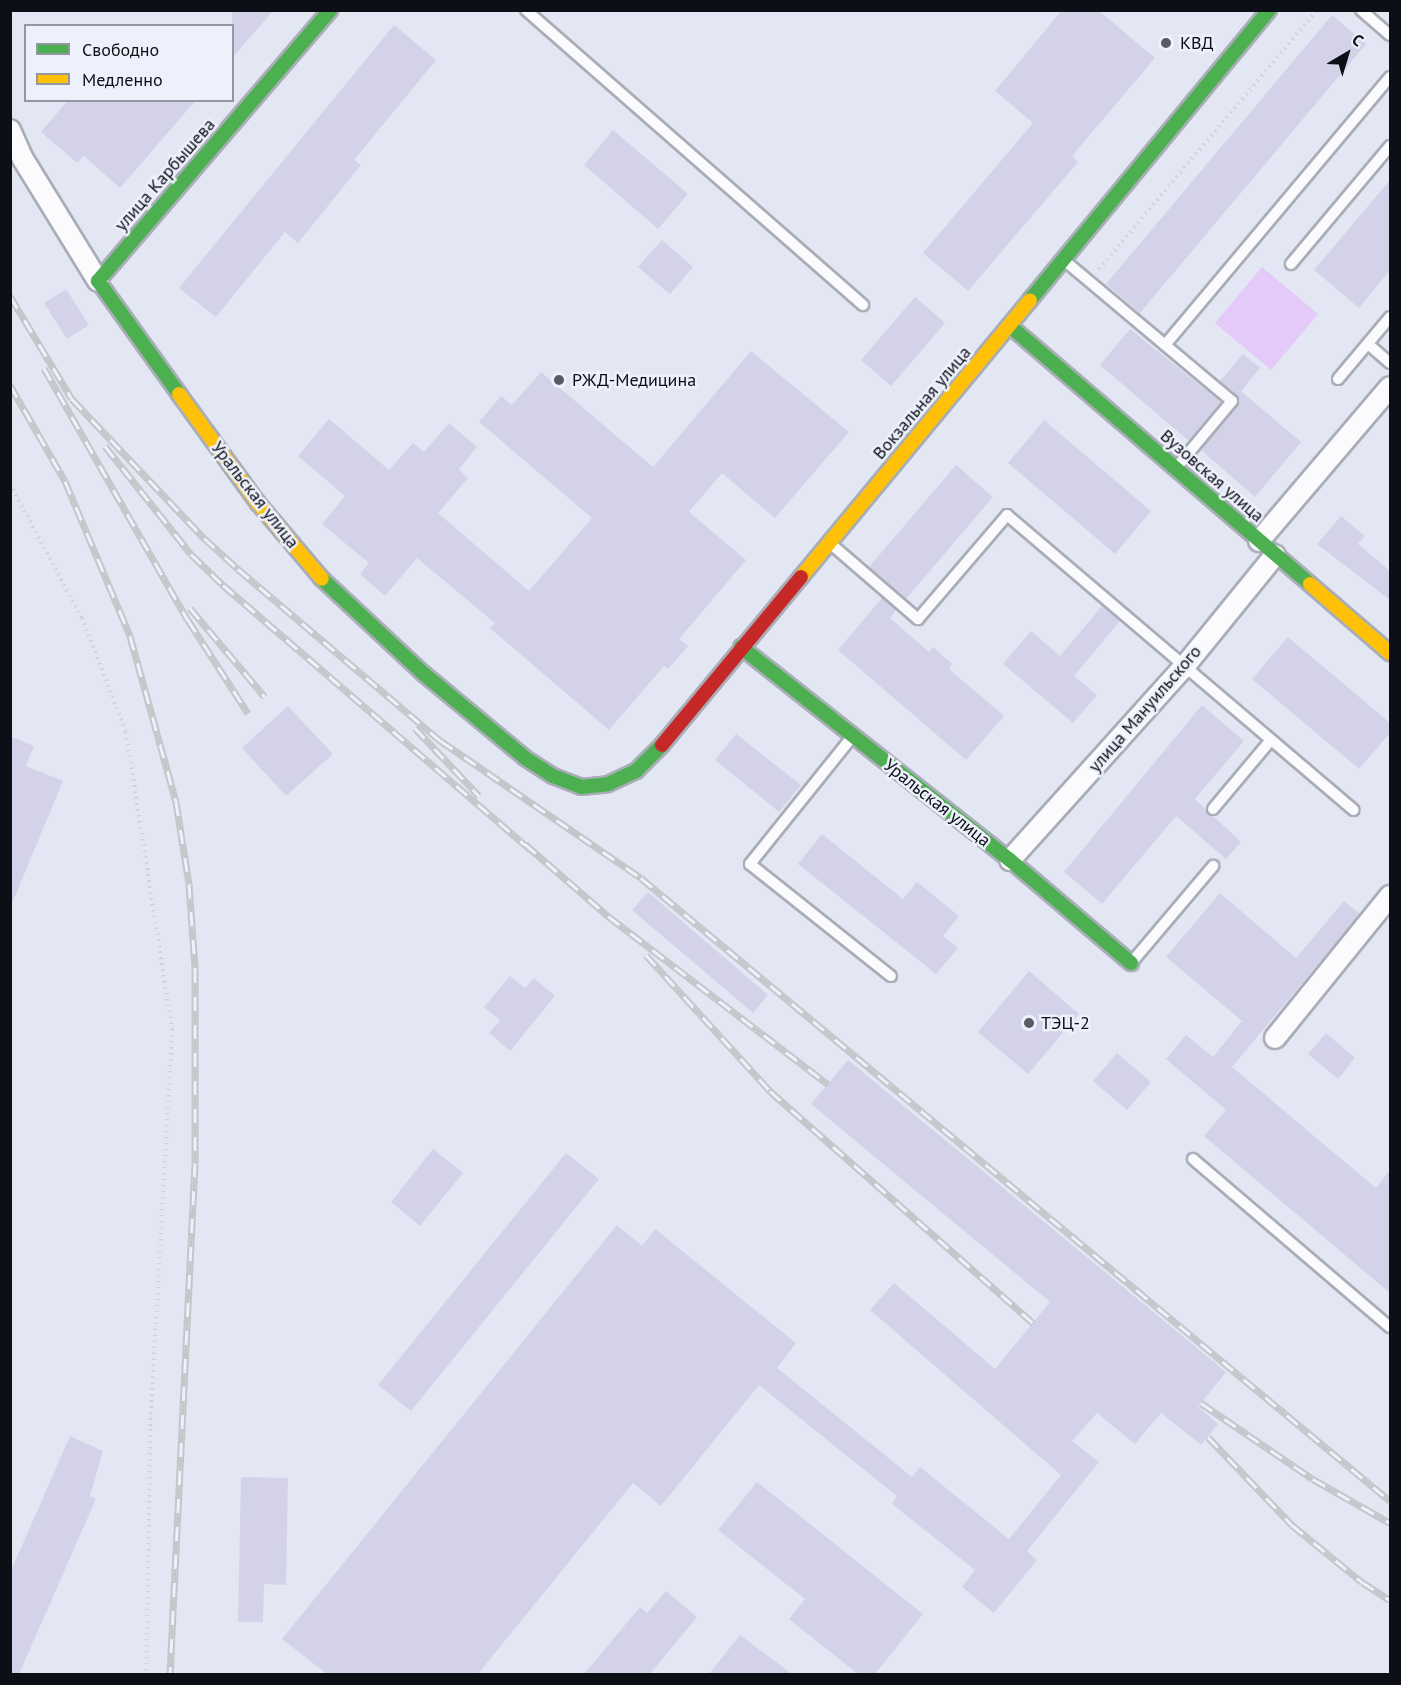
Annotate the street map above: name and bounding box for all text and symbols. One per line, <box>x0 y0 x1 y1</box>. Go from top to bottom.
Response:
legend <box>24 24 234 102</box>
north arrow <box>1317 24 1377 84</box>
text: С <box>1348 29 1368 50</box>
place label: КВД <box>1180 32 1214 54</box>
marker: КВД <box>1157 34 1175 52</box>
text: Свободно <box>82 38 159 61</box>
text: Медленно <box>82 68 163 91</box>
street label: улица Карбышева <box>110 114 220 236</box>
street label: Вокзальная улица <box>868 342 976 464</box>
place label: РЖД-Медицина <box>572 369 696 391</box>
marker: РЖД-Медицина <box>550 371 568 389</box>
street label: Вузовская улица <box>1156 425 1268 527</box>
street label: Уральская улица <box>207 437 303 553</box>
street label: улица Мануильского <box>1084 641 1206 777</box>
street label: Уральская улица <box>879 755 995 851</box>
place label: ТЭЦ-2 <box>1041 1012 1090 1034</box>
marker: ТЭЦ-2 <box>1022 1016 1036 1030</box>

